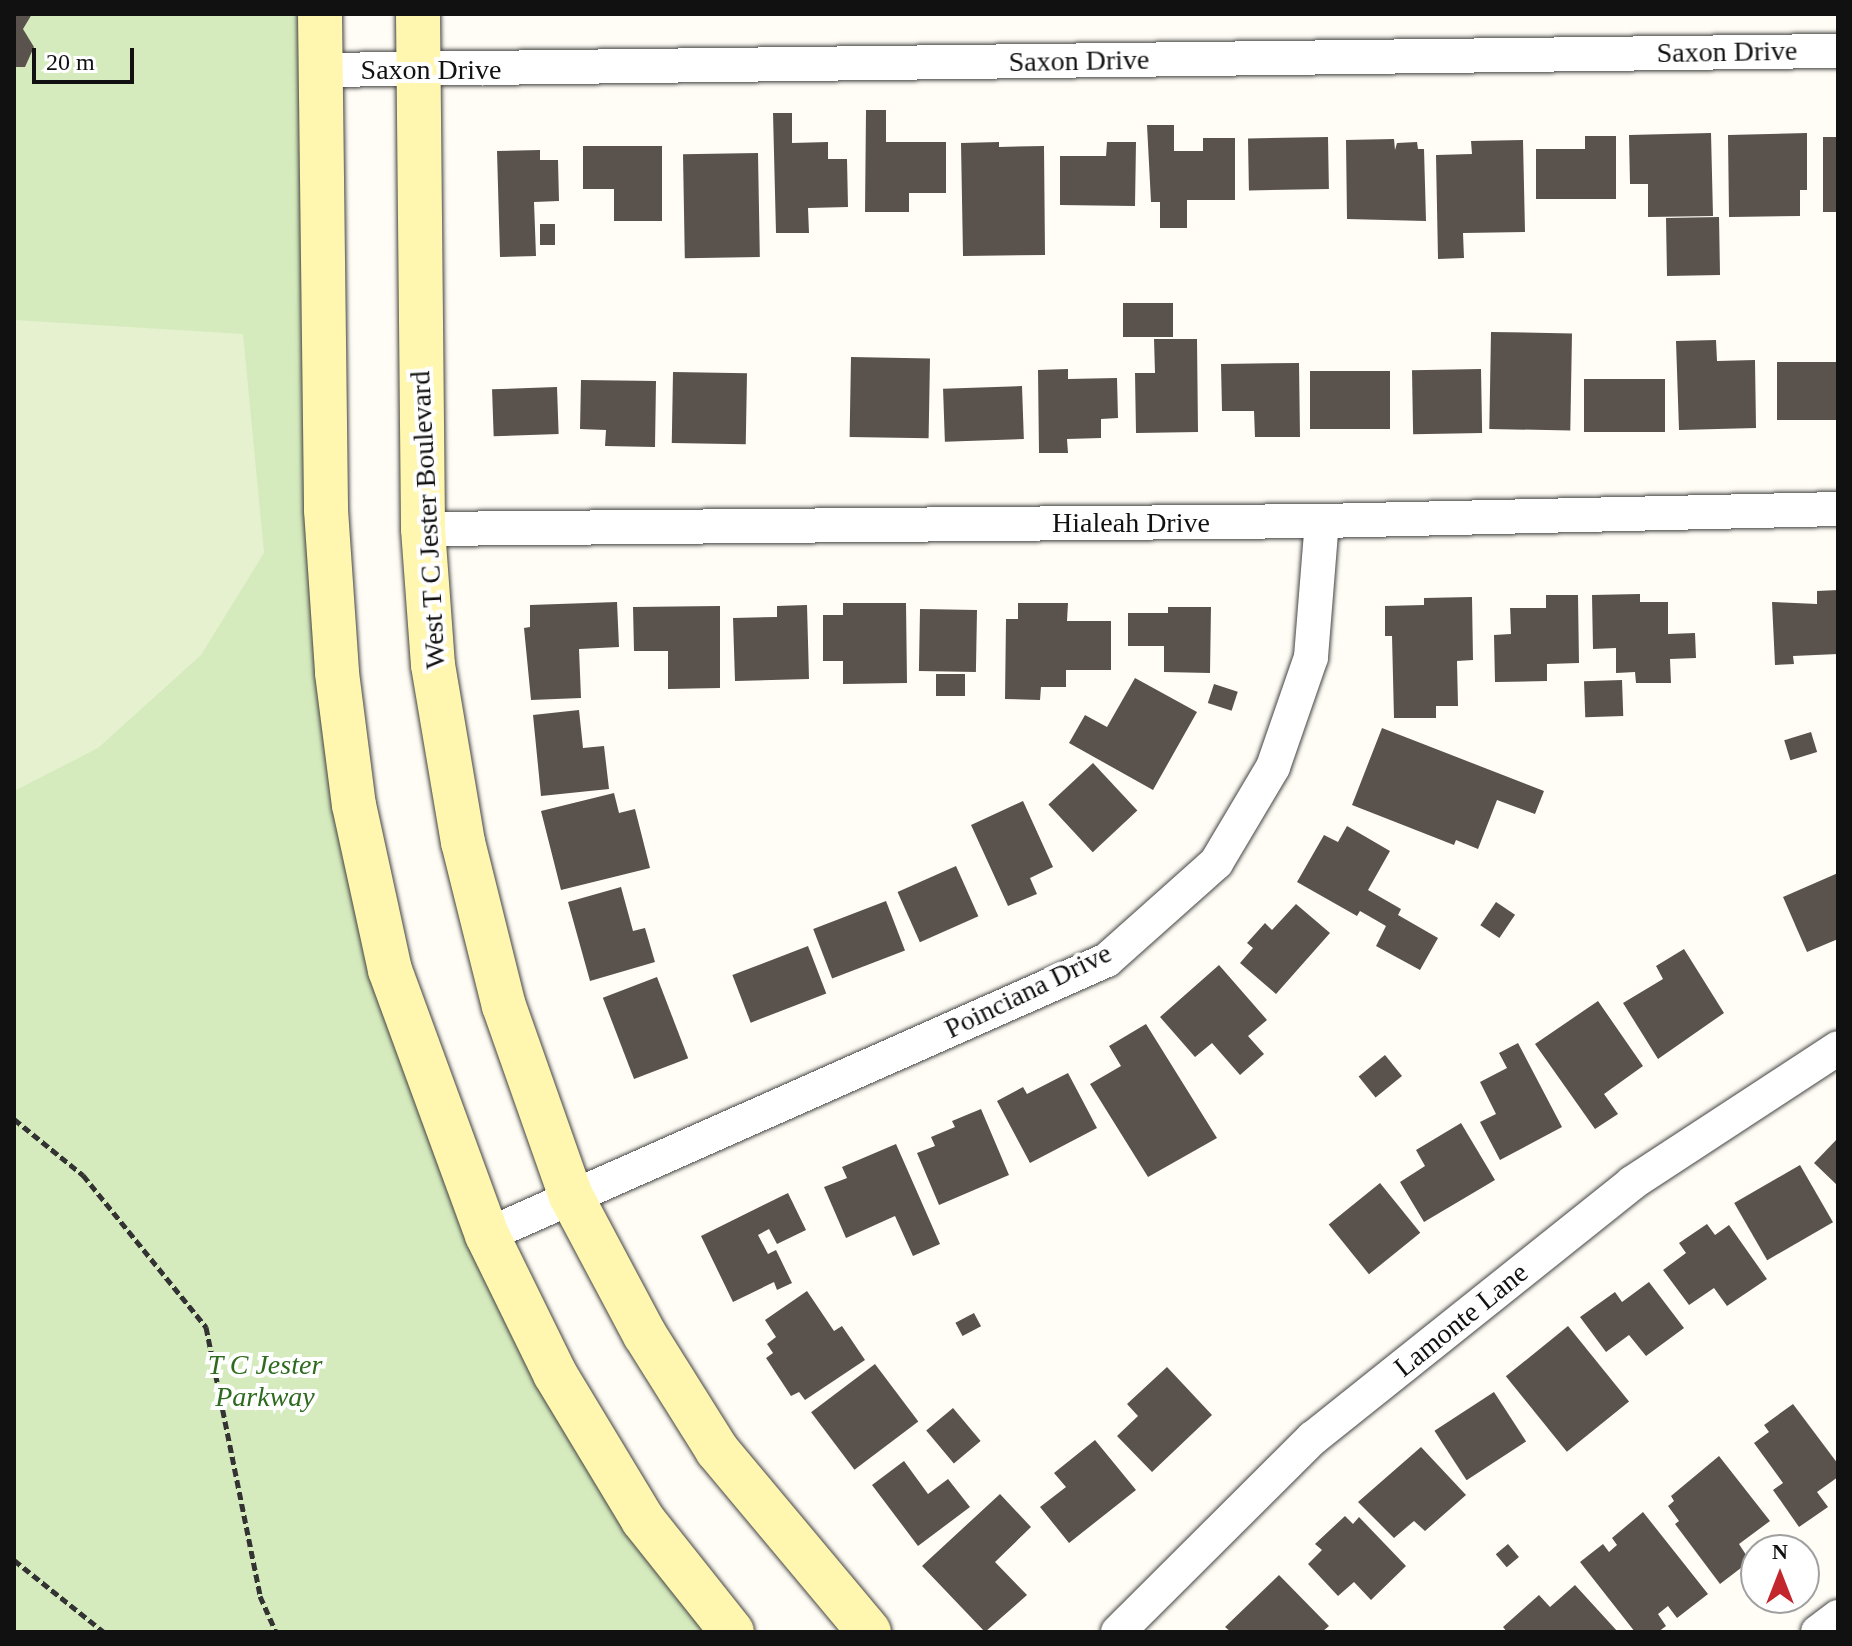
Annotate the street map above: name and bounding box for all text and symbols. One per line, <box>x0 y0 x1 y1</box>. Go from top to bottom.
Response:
scale bar <box>36 32 138 82</box>
street label: Saxon Drive <box>1656 34 1798 70</box>
street label: Saxon Drive <box>1008 43 1150 79</box>
text: 20 m <box>46 49 95 75</box>
street label: Saxon Drive <box>361 53 501 87</box>
street label: West T C Jester Boulevard <box>403 370 453 670</box>
street label: Hialeah Drive <box>1052 506 1210 540</box>
street label: Poinciana Drive <box>939 936 1117 1046</box>
street label: Lamonte Lane <box>1387 1256 1535 1384</box>
park label: T C Jester Parkway <box>207 1348 323 1414</box>
north arrow <box>1740 1534 1820 1614</box>
text: N <box>1772 1539 1788 1564</box>

